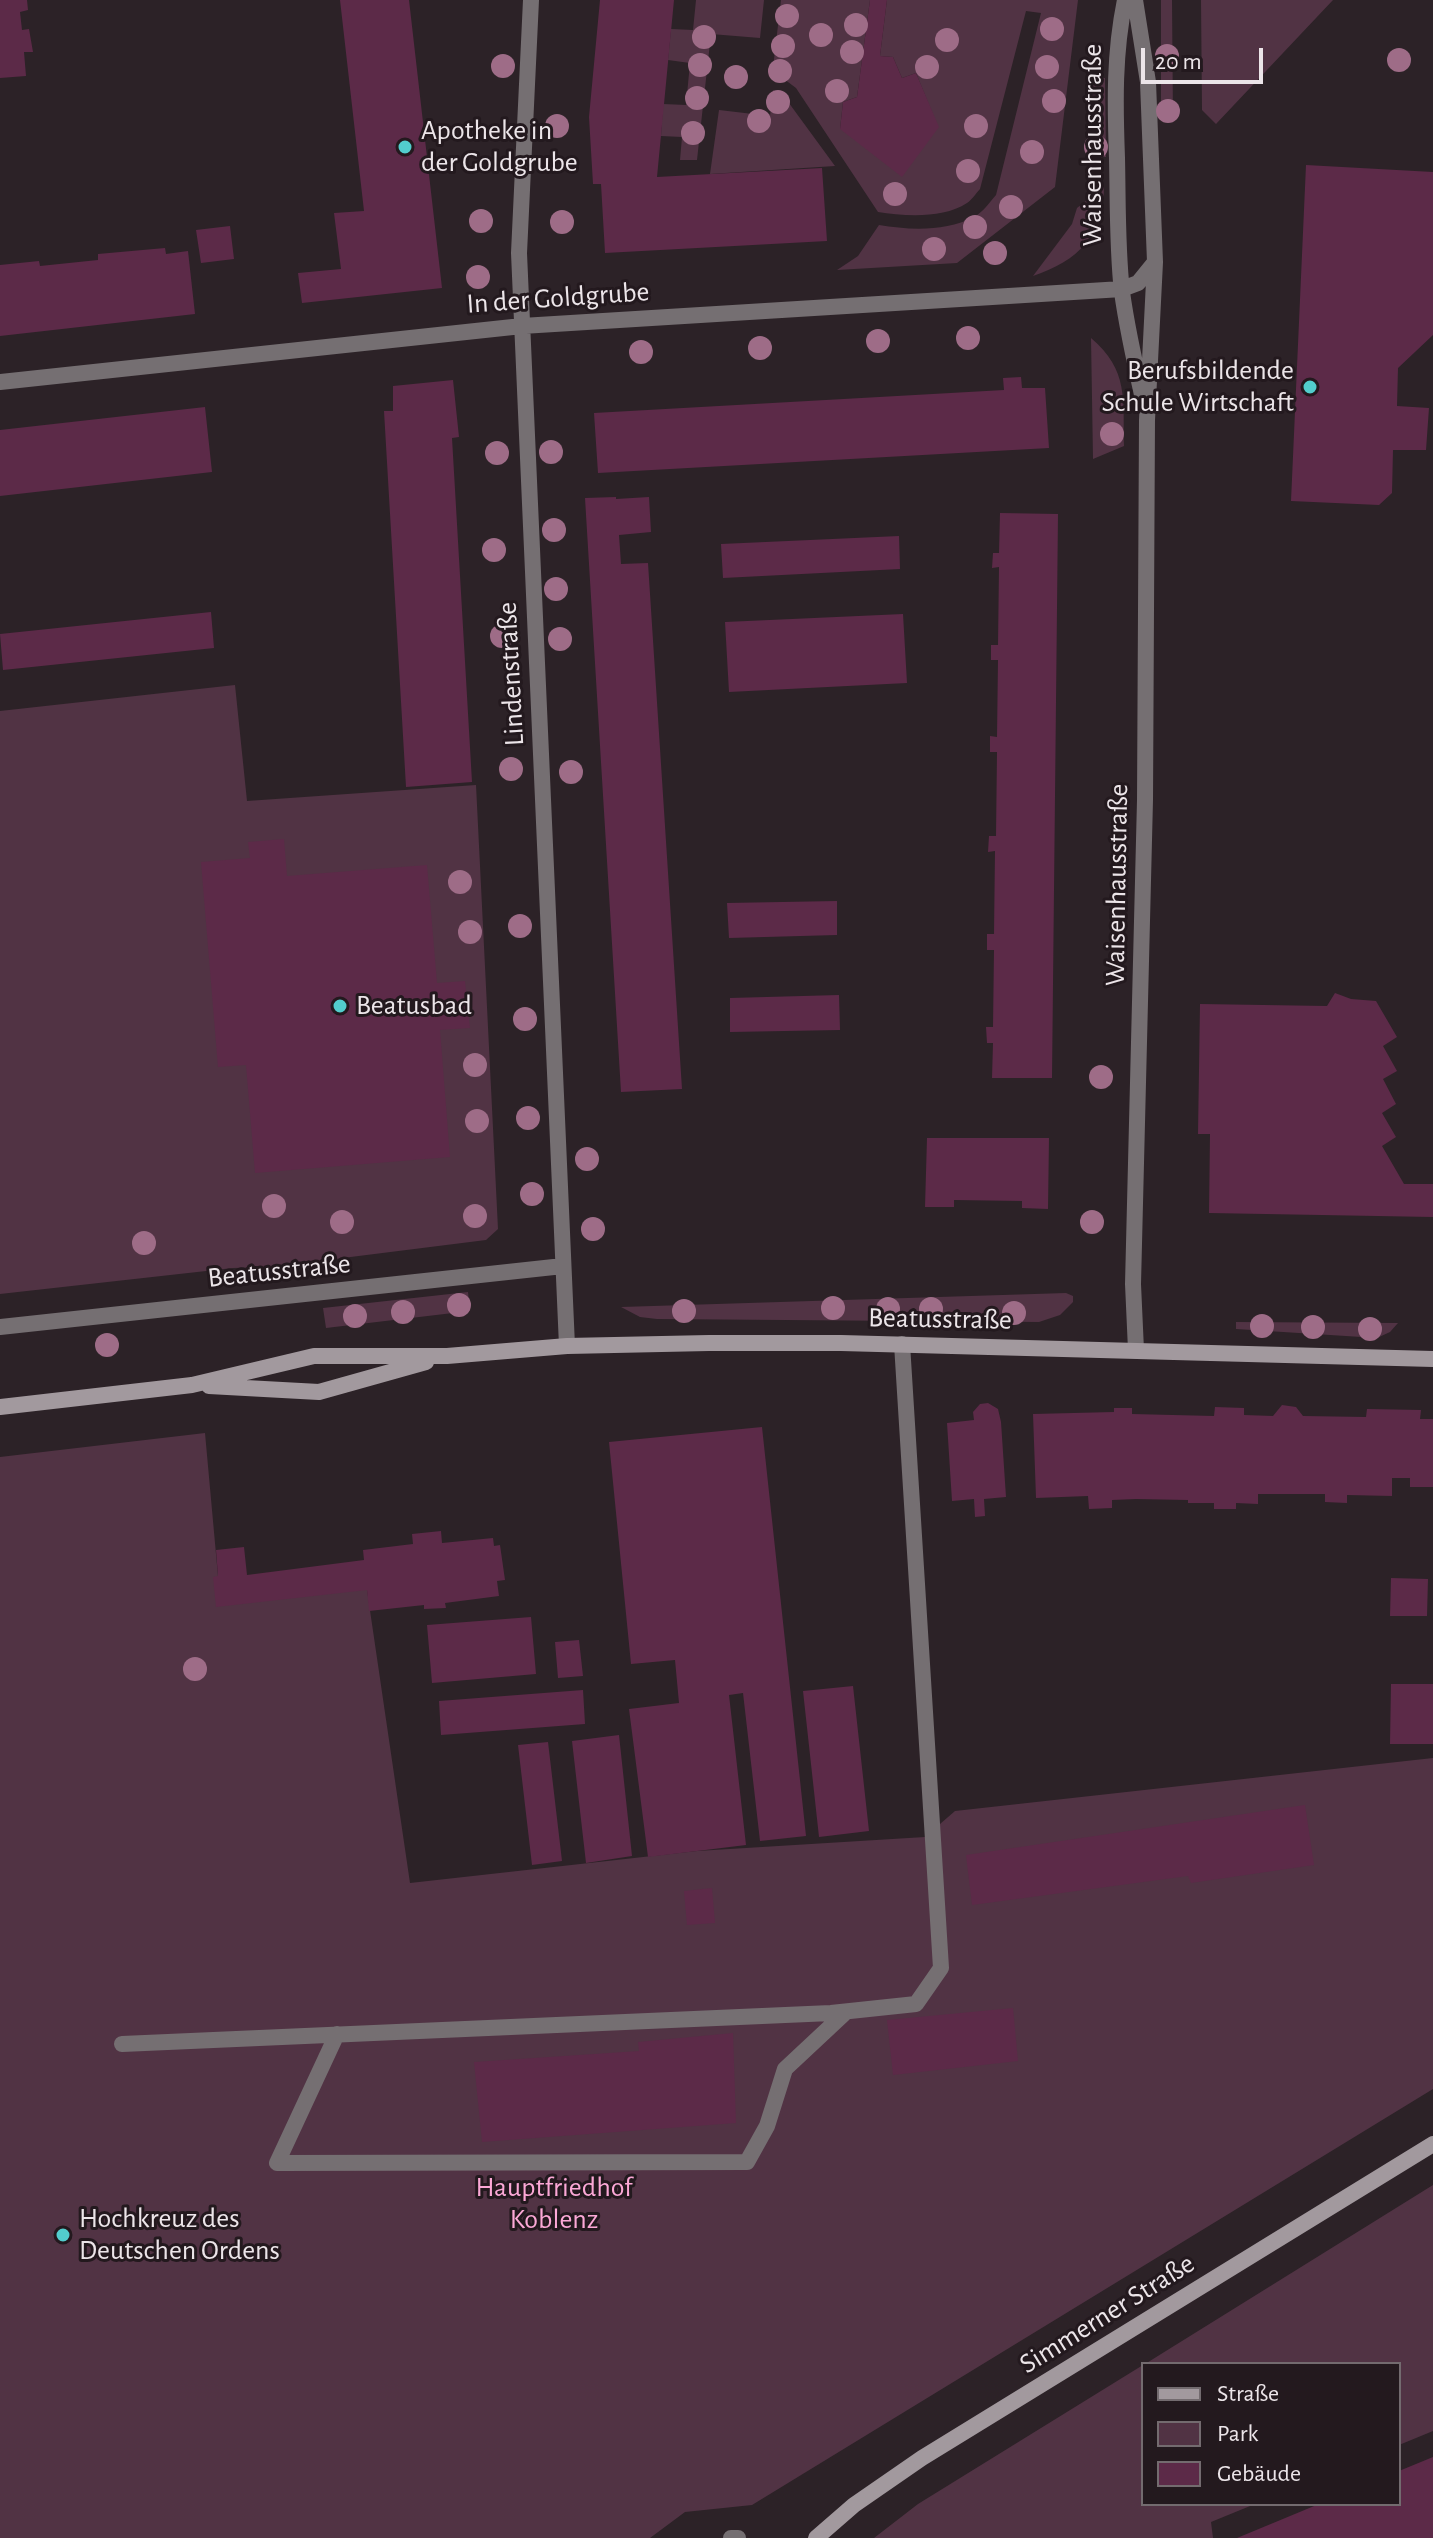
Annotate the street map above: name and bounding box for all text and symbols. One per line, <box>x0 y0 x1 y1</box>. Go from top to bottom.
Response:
scale bar <box>1145 32 1267 82</box>
street label: Waisenhausstraße <box>1076 44 1110 246</box>
text: 20 m <box>1155 50 1202 74</box>
place label: Apotheke in der Goldgrube <box>421 114 578 180</box>
marker: Apotheke in der Goldgrube <box>396 138 414 156</box>
street label: In der Goldgrube <box>466 275 650 321</box>
place label: Berufsbildende Schule Wirtschaft <box>1102 354 1294 420</box>
marker: Berufsbildende Schule Wirtschaft <box>1301 378 1319 396</box>
street label: Lindenstraße <box>490 601 532 747</box>
street label: Waisenhausstraße <box>1098 783 1136 987</box>
place label: Beatusbad <box>356 989 472 1023</box>
marker: Beatusbad <box>331 997 349 1015</box>
street label: Beatusstraße <box>206 1247 352 1295</box>
street label: Beatusstraße <box>868 1301 1012 1337</box>
park label: Hauptfriedhof Koblenz <box>476 2171 632 2237</box>
place label: Hochkreuz des Deutschen Ordens <box>79 2202 280 2268</box>
marker: Hochkreuz des Deutschen Ordens <box>54 2226 72 2244</box>
street label: Simmerner Straße <box>1013 2247 1201 2381</box>
legend <box>1141 2362 1401 2506</box>
text: Straße <box>1217 2382 1279 2406</box>
text: Park <box>1217 2422 1258 2446</box>
text: Gebäude <box>1217 2462 1301 2486</box>

